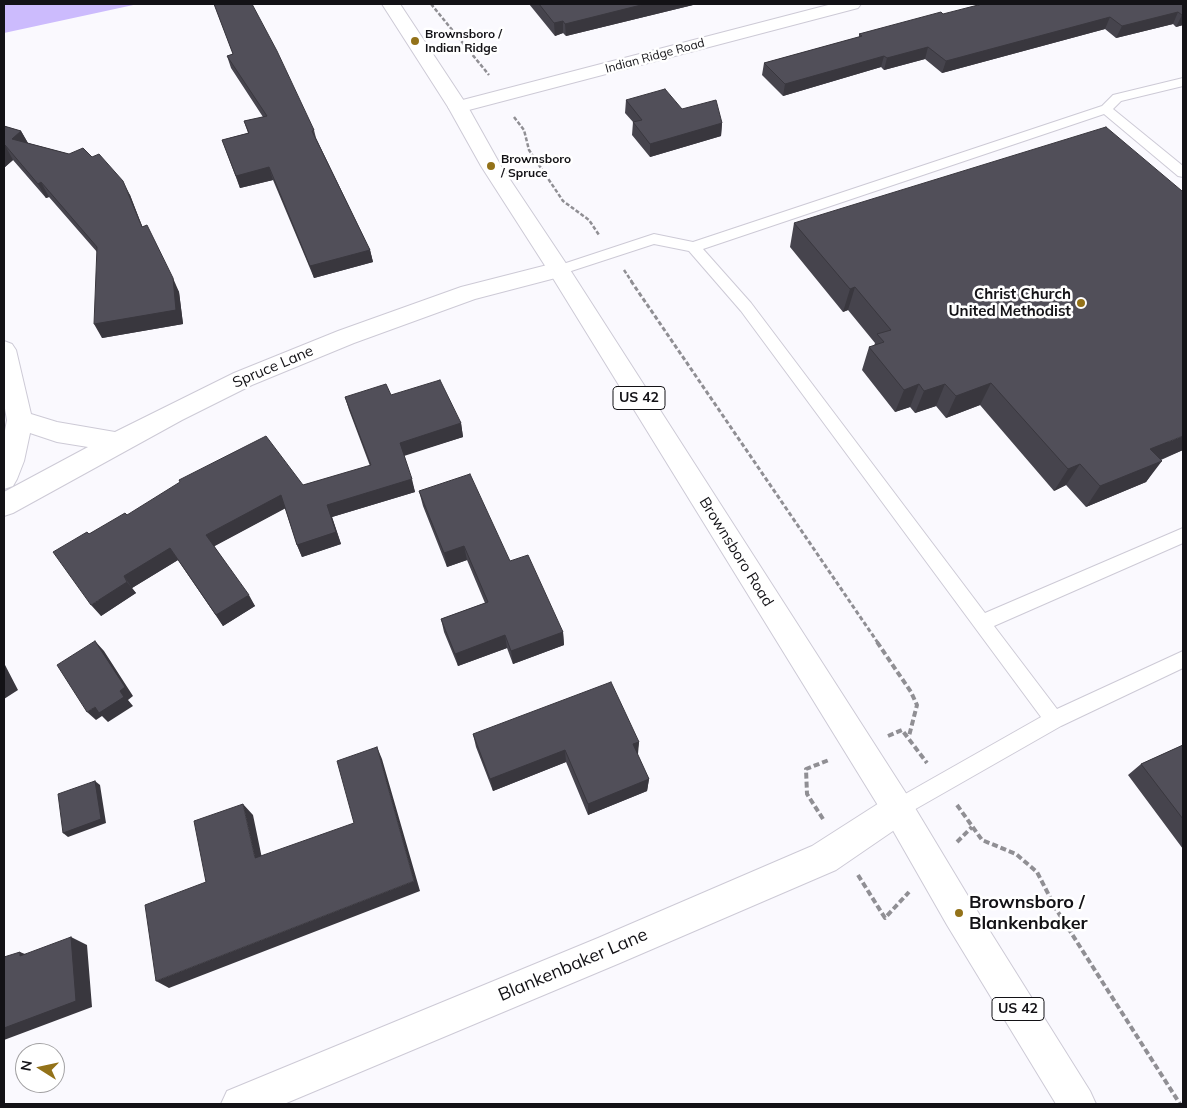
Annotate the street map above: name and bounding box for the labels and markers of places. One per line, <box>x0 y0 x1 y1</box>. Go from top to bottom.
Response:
place label: Brownsboro / Indian Ridge <box>425 27 502 55</box>
marker: Brownsboro / Indian Ridge <box>409 35 421 47</box>
place label: Brownsboro / Spruce <box>501 152 571 180</box>
marker: Brownsboro / Spruce <box>485 160 497 172</box>
place label: Christ Church United Methodist <box>949 285 1071 320</box>
marker: Christ Church United Methodist <box>1075 297 1087 309</box>
place label: Brownsboro / Blankenbaker <box>969 892 1088 934</box>
marker: Brownsboro / Blankenbaker <box>953 907 965 919</box>

